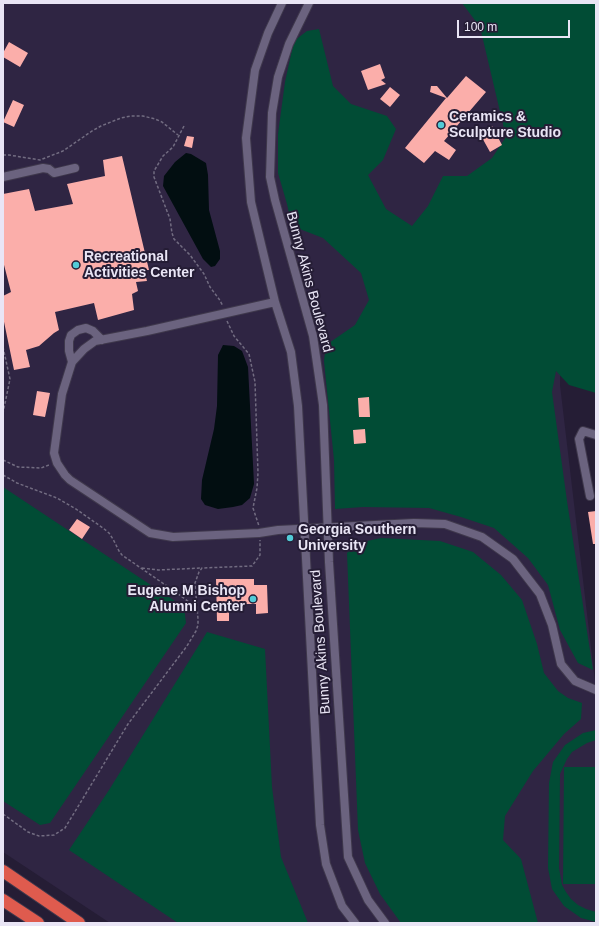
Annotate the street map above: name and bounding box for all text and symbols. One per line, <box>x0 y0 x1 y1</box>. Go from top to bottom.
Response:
scale bar <box>459 12 572 38</box>
text: 100 m <box>464 20 497 34</box>
place label: Ceramics & Sculpture Studio <box>449 109 561 142</box>
marker: Ceramics & Sculpture Studio <box>436 120 446 130</box>
street label: Bunny Akins Boulevard <box>282 210 336 354</box>
place label: Recreational Activities Center <box>84 249 194 282</box>
marker: Recreational Activities Center <box>71 260 81 270</box>
place label: Georgia Southern University <box>298 522 416 554</box>
marker: Georgia Southern University <box>285 533 295 543</box>
street label: Bunny Akins Boulevard <box>308 569 334 715</box>
place label: Eugene M Bishop Alumni Center <box>128 583 245 616</box>
marker: Eugene M Bishop Alumni Center <box>248 594 258 604</box>

